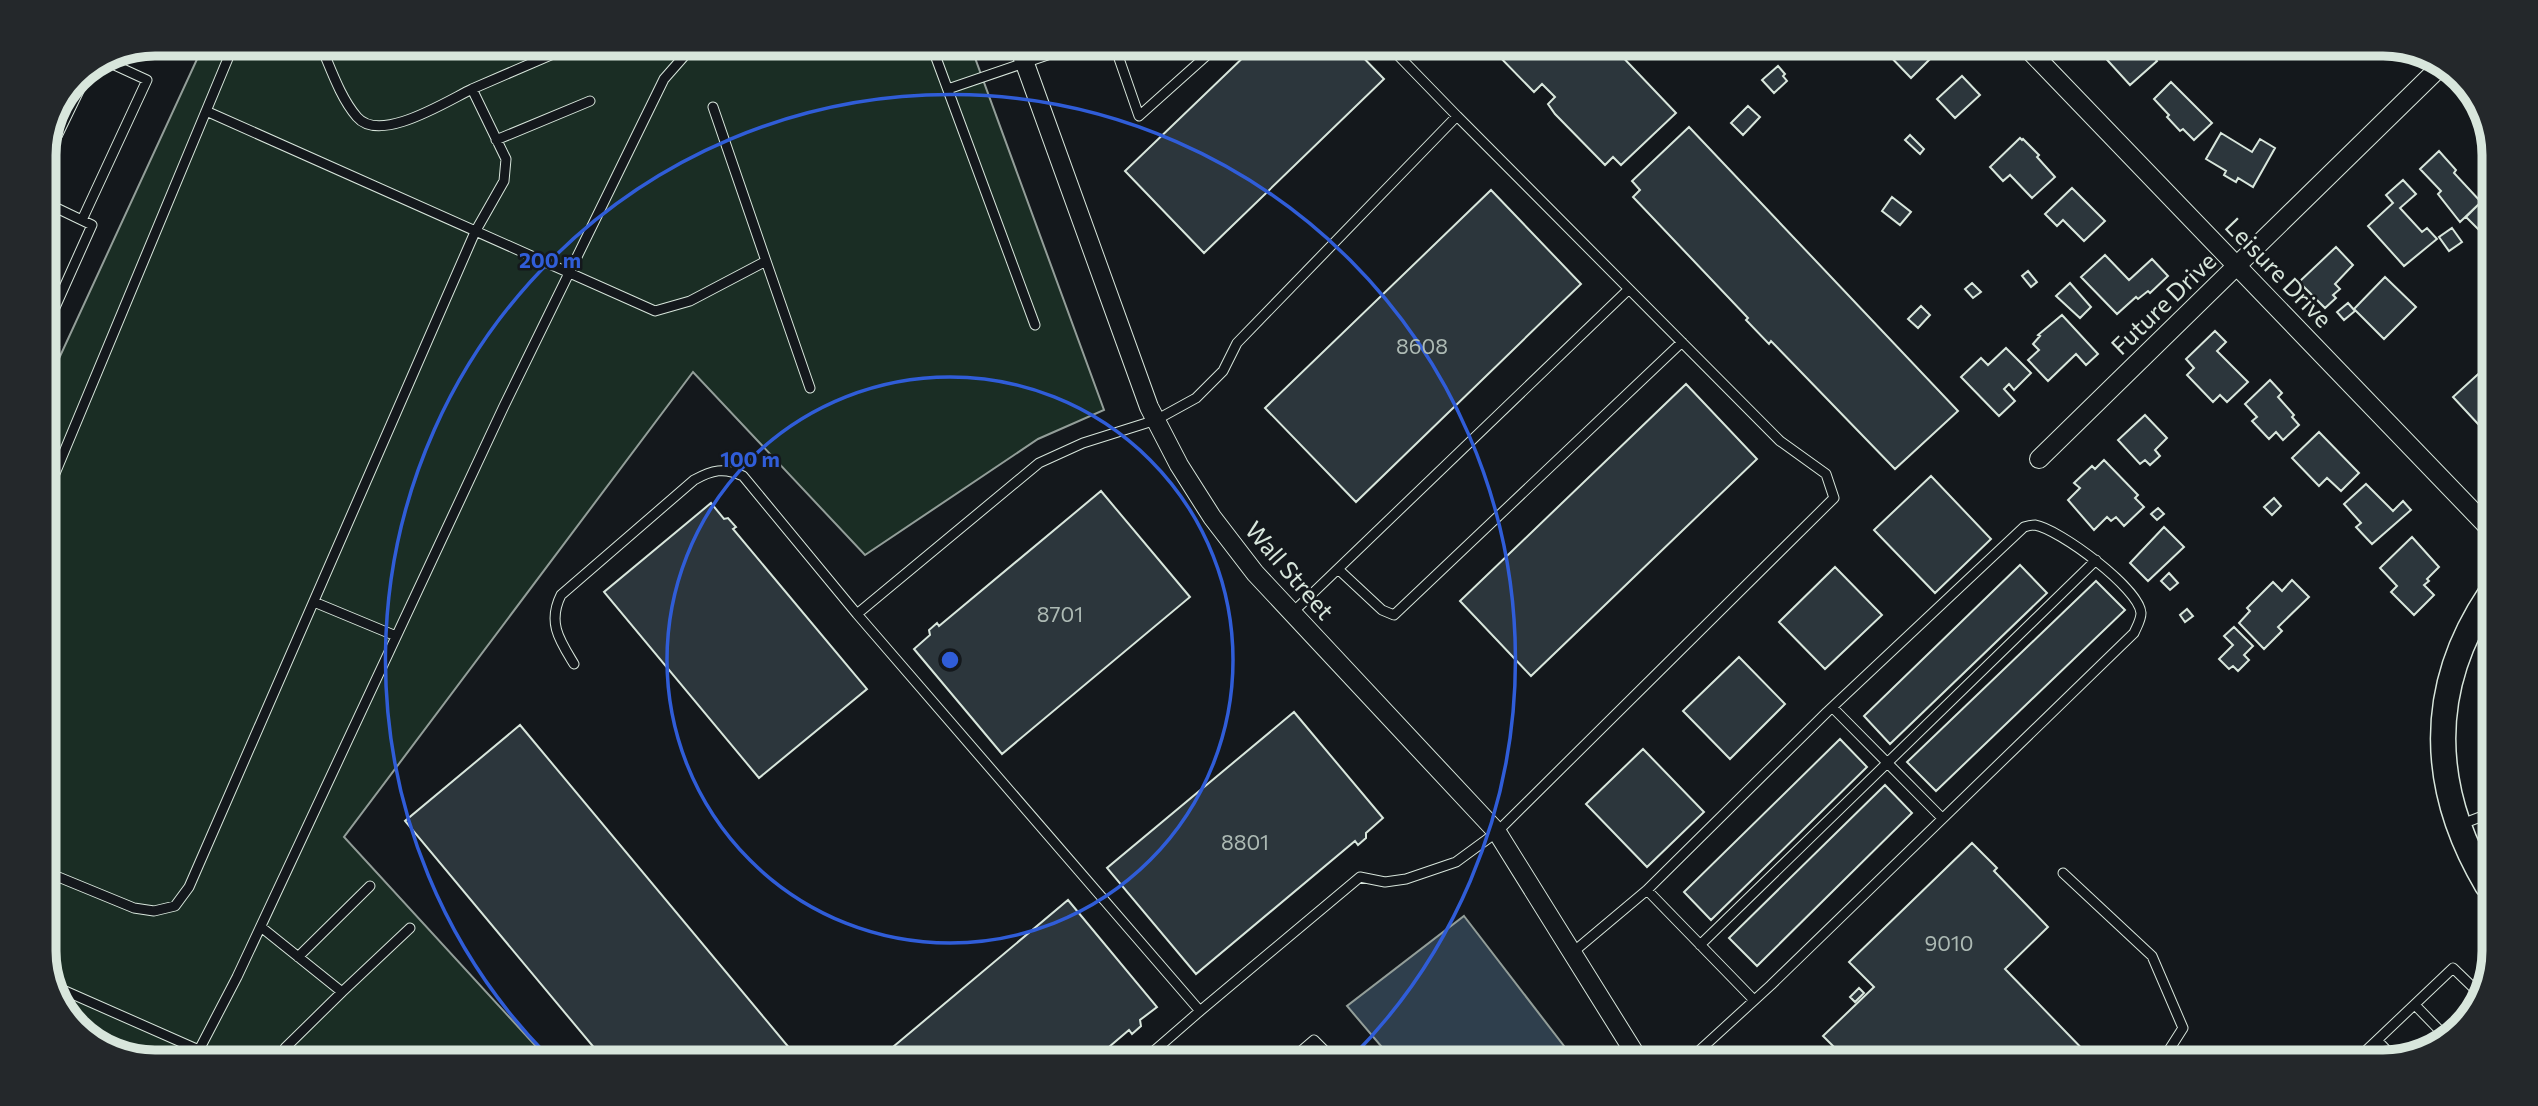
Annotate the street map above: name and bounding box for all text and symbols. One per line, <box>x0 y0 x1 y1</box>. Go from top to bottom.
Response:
street label: Leisure Drive <box>2220 211 2339 333</box>
street label: Future Drive <box>2105 246 2221 360</box>
text: 200 m <box>519 247 581 272</box>
house number: 8608 <box>1396 333 1448 358</box>
text: 100 m <box>720 446 780 471</box>
street label: Wall Street <box>1240 515 1341 625</box>
house number: 8701 <box>1037 601 1083 626</box>
centre of rings <box>938 648 962 672</box>
house number: 8801 <box>1221 829 1269 854</box>
house number: 9010 <box>1924 930 1974 955</box>

